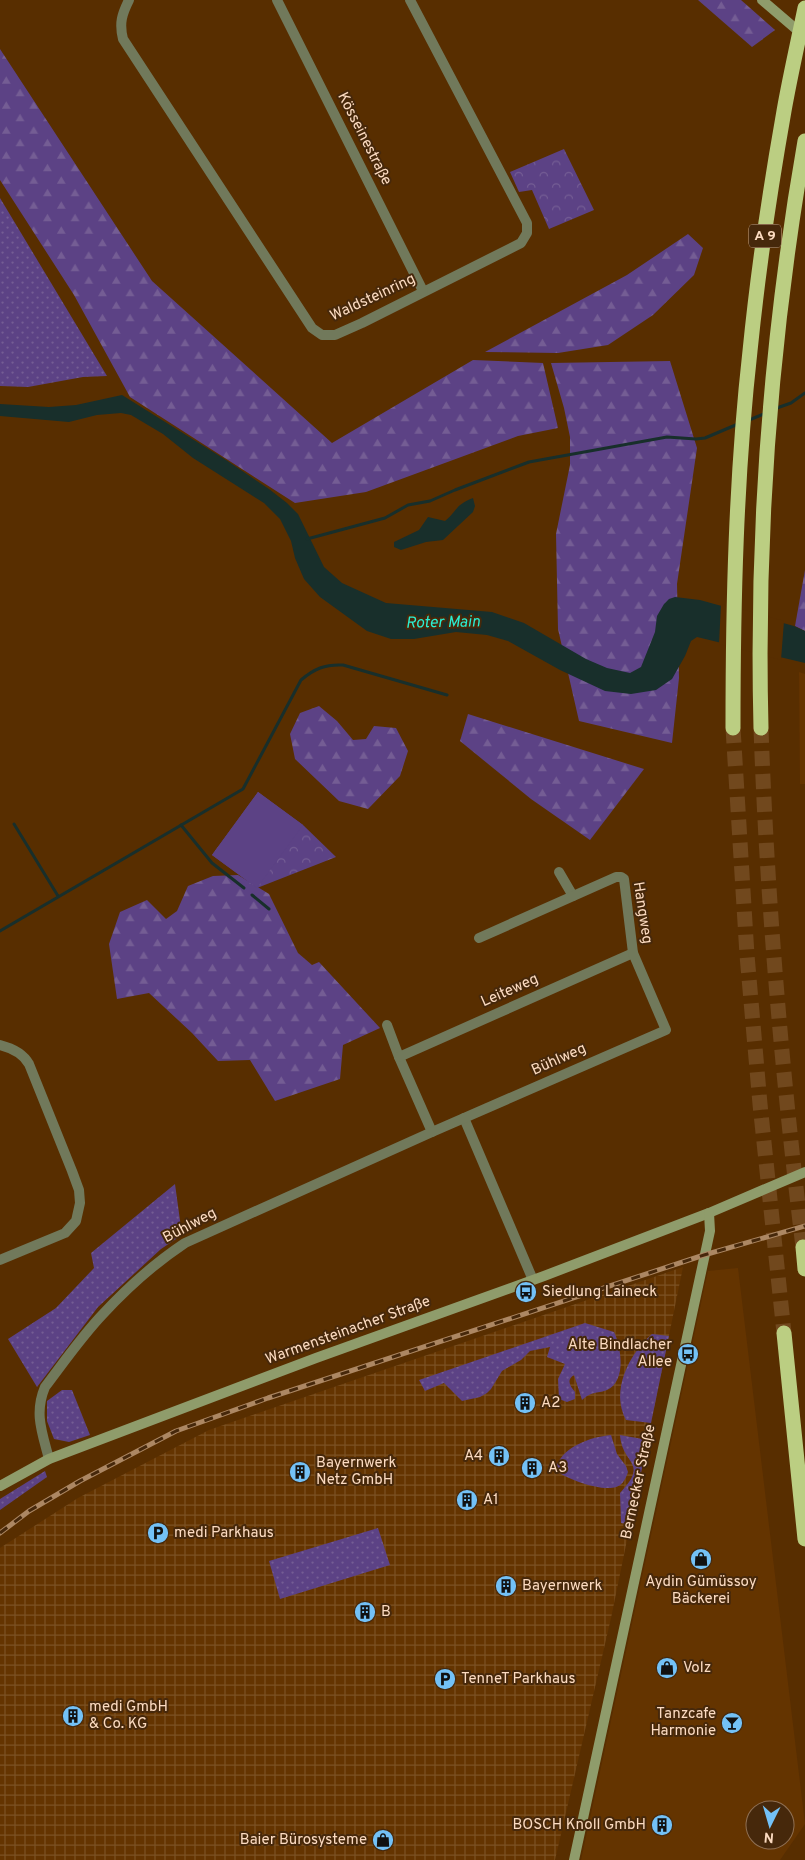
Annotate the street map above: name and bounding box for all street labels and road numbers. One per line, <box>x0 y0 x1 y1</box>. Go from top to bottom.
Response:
street label: Kösseinestraße <box>332 89 396 189</box>
road number: A 9 <box>749 225 781 248</box>
street label: Waldsteinring <box>327 270 419 326</box>
street label: Hangweg <box>628 881 656 945</box>
street label: Leiteweg <box>478 970 542 1012</box>
street label: Bühlweg <box>529 1040 589 1080</box>
street label: Bühlweg <box>160 1204 220 1248</box>
street label: Warmensteinacher Straße <box>263 1292 433 1370</box>
street label: Bernecker Straße <box>618 1423 660 1541</box>

